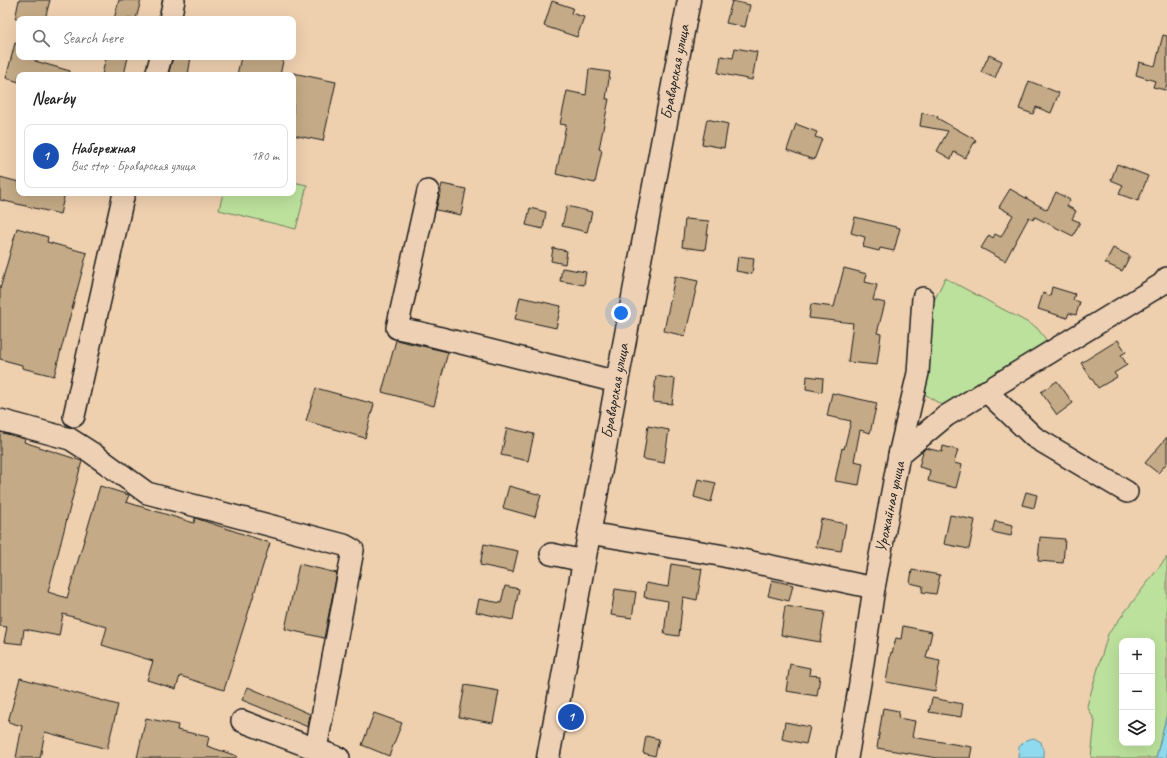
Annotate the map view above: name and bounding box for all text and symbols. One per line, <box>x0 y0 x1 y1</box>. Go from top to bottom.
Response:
search box <box>16 16 296 60</box>
street label: Браварская улица <box>656 22 694 121</box>
icon: search <box>30 27 52 49</box>
text: Search here <box>62 29 123 48</box>
text: Nearby <box>32 88 75 109</box>
text: Набережная <box>71 139 135 158</box>
text: 1 <box>43 148 49 164</box>
text: 180 m <box>251 148 279 164</box>
text: Bus stop · Браварская улица <box>71 158 195 174</box>
your location <box>611 303 631 323</box>
street label: Браварская улица <box>597 341 633 440</box>
street label: Урожайная улица <box>871 458 910 554</box>
map controls <box>1119 638 1155 746</box>
button: + <box>1119 638 1155 674</box>
button: − <box>1119 674 1155 710</box>
pin: 1 <box>558 702 584 732</box>
button: layers <box>1119 710 1155 746</box>

